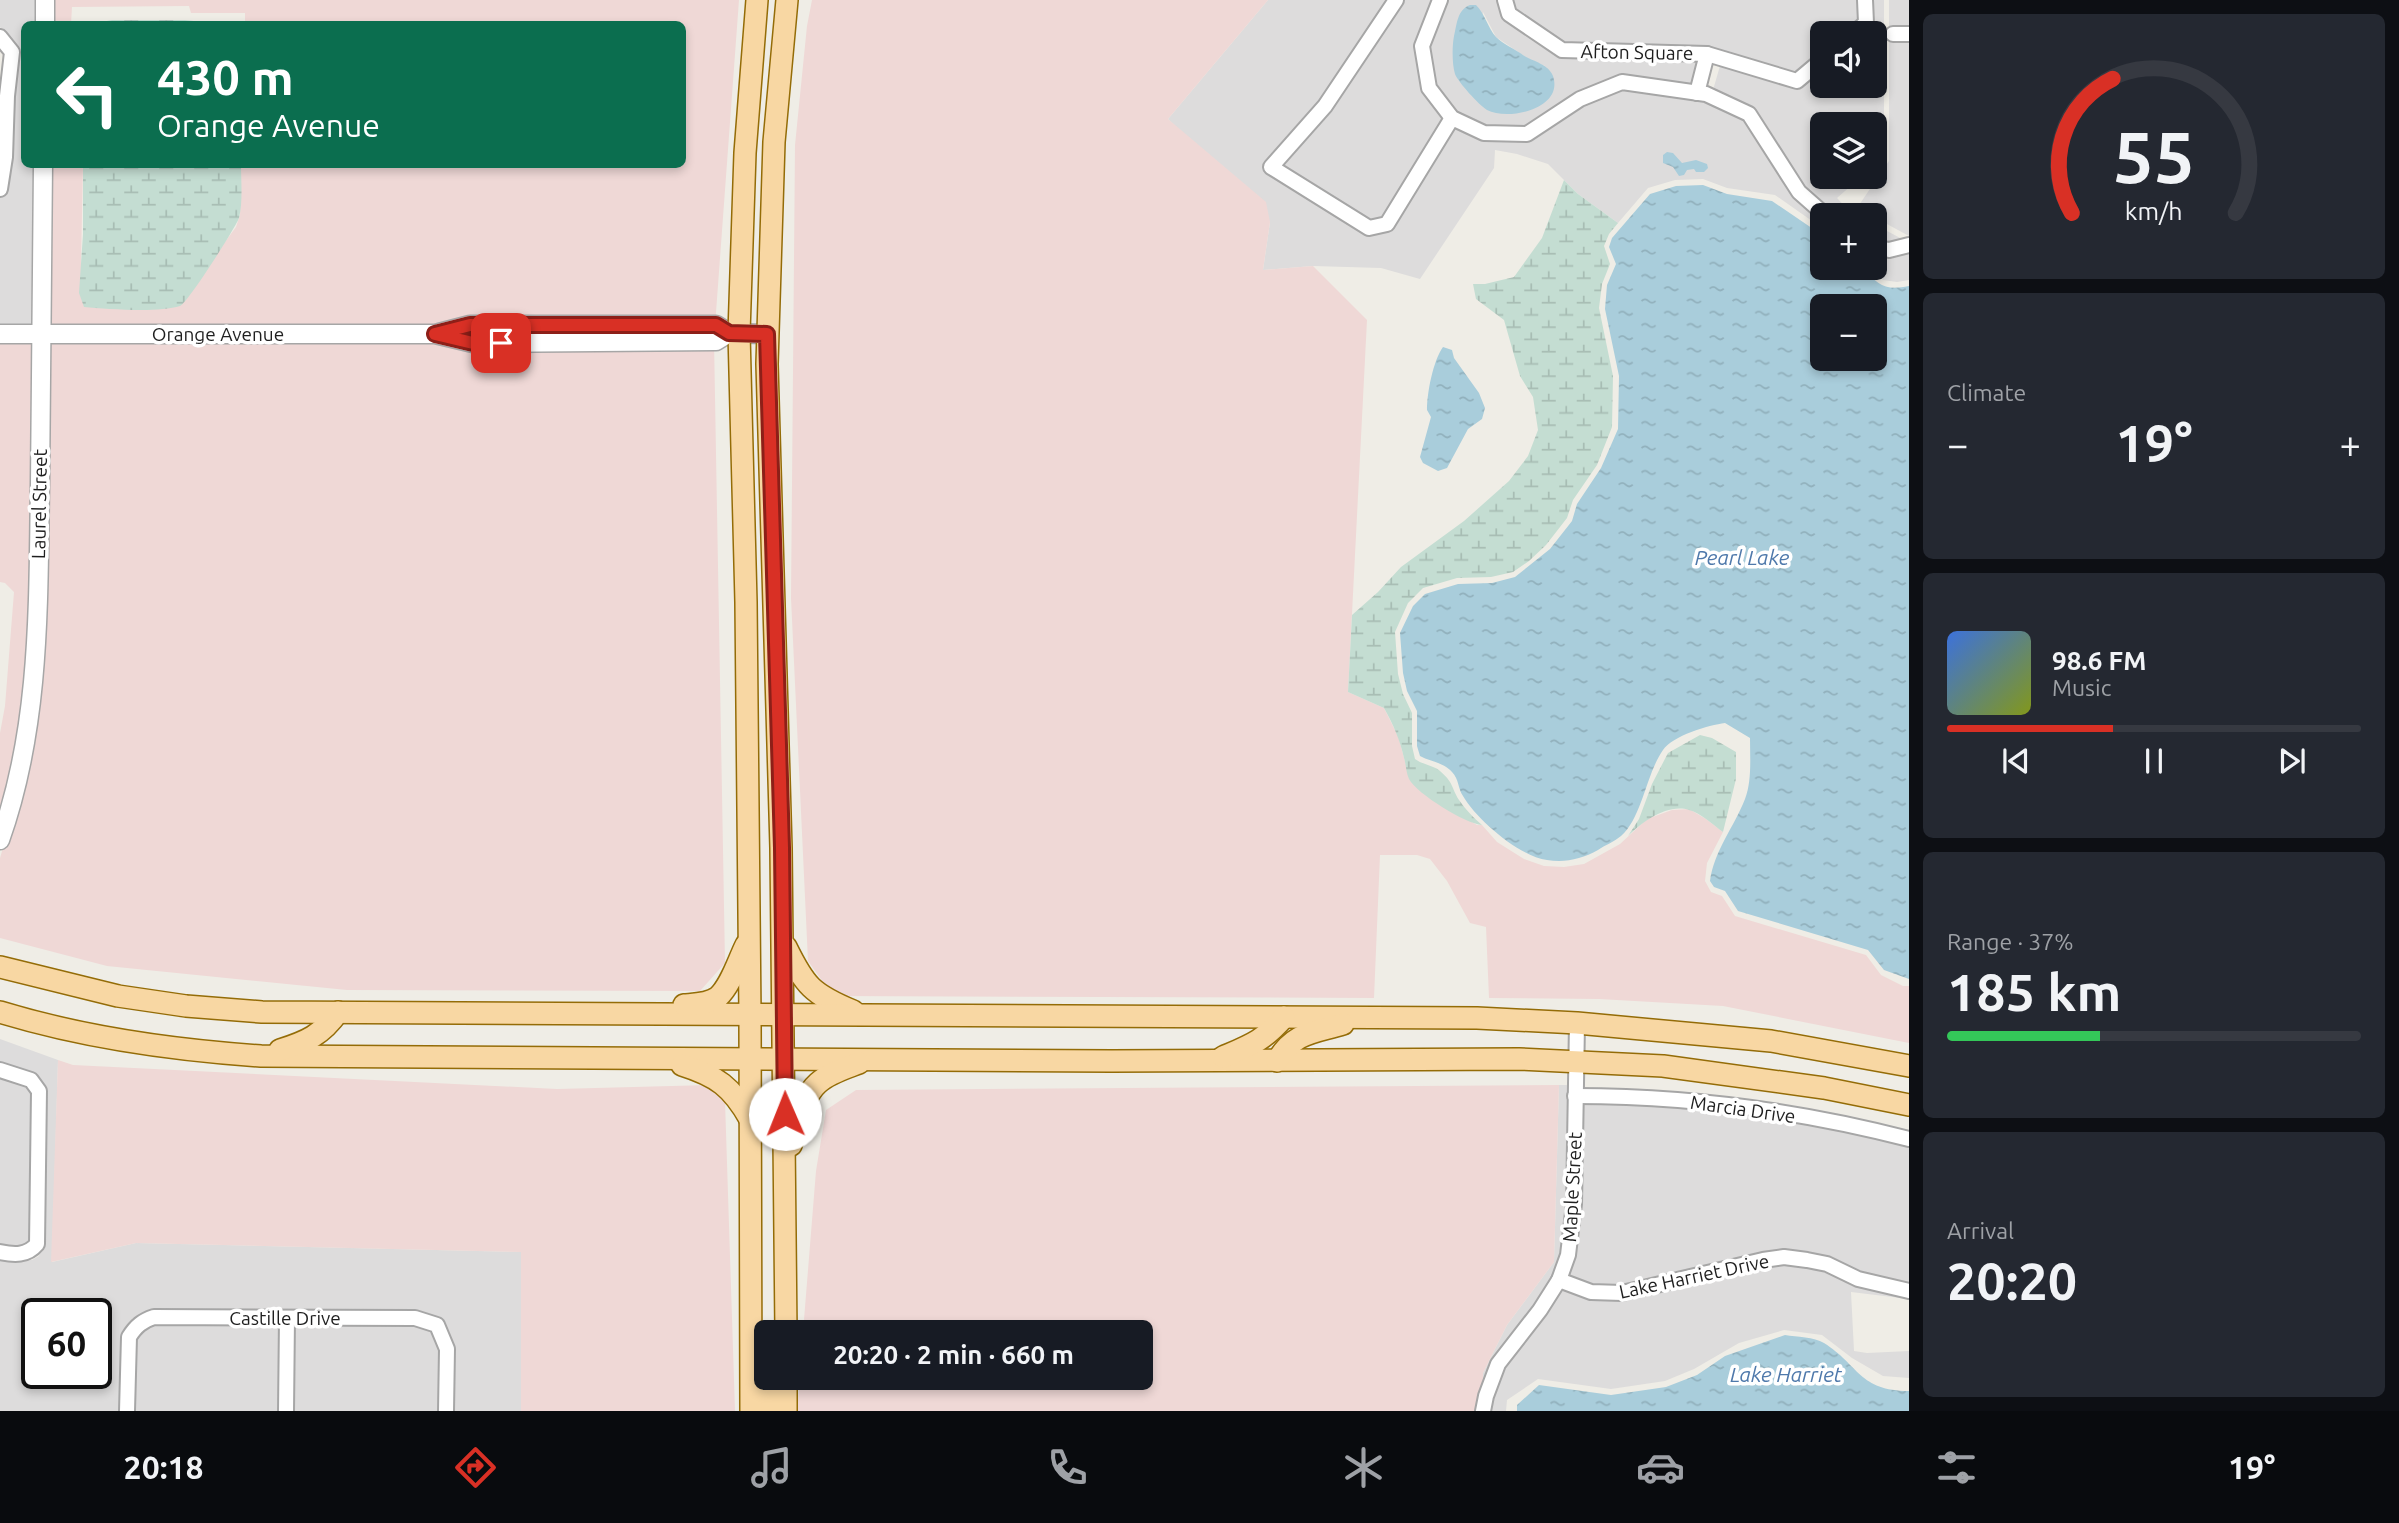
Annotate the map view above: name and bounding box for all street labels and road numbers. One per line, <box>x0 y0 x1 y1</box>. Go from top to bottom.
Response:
street label: Afton Square <box>1580 40 1694 64</box>
street label: Orange Avenue <box>152 323 284 345</box>
street label: Laurel Street <box>27 448 51 559</box>
street label: Marcia Drive <box>1689 1091 1797 1127</box>
street label: Maple Street <box>1558 1131 1586 1243</box>
street label: Lake Harriet Drive <box>1617 1249 1771 1303</box>
street label: Castille Drive <box>229 1307 341 1329</box>

